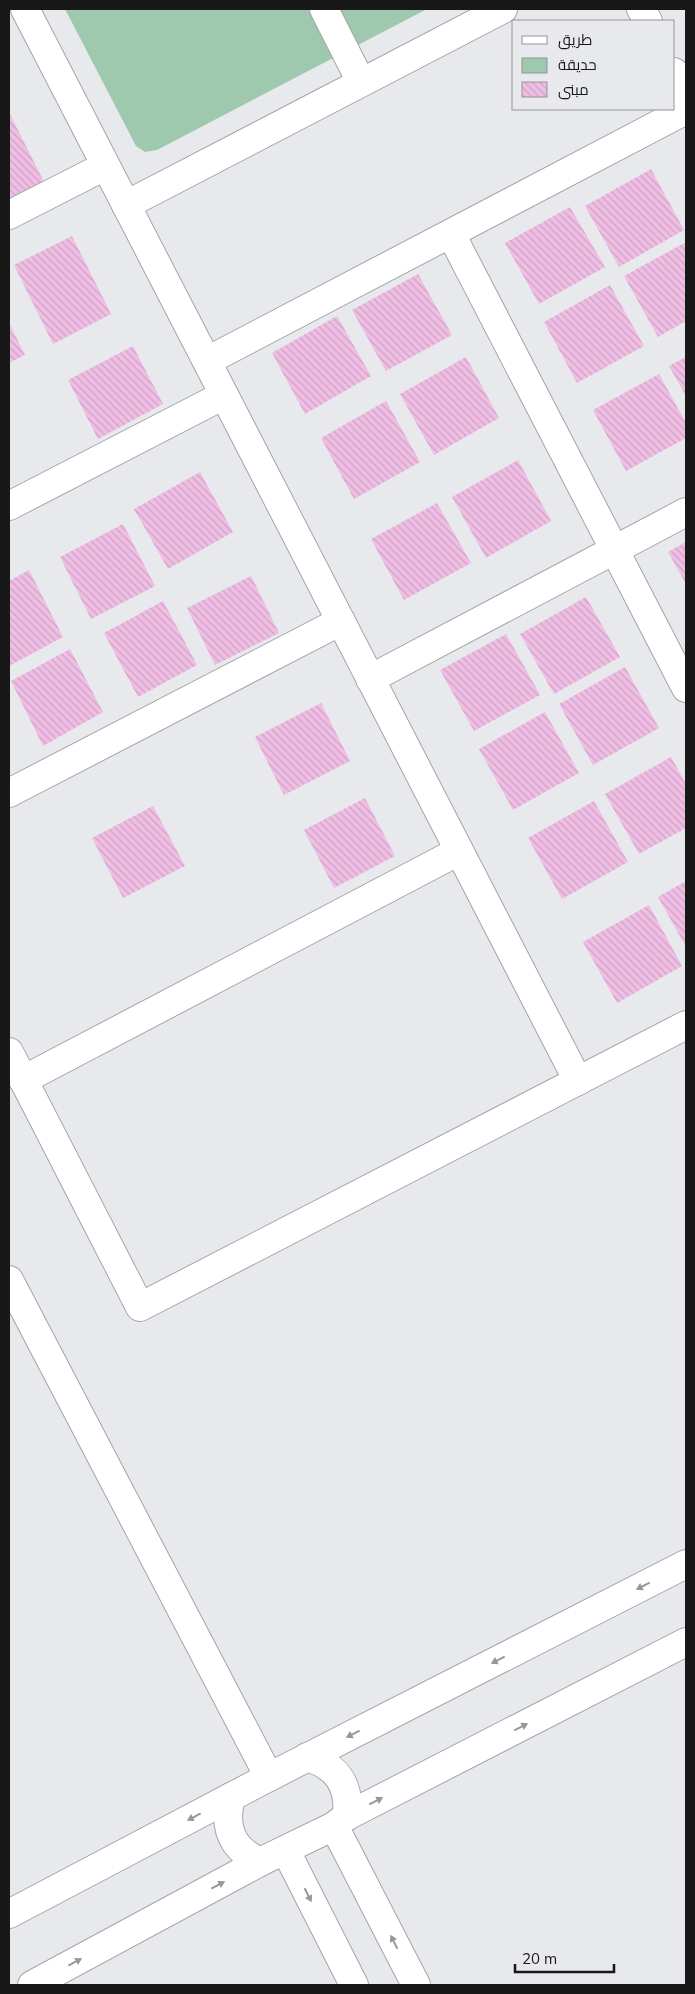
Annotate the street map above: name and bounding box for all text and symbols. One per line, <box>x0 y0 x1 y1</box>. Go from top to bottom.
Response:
legend <box>512 20 675 110</box>
text: طريق <box>558 30 592 50</box>
text: حديقة <box>558 55 597 74</box>
text: مبنى <box>558 80 589 100</box>
one-way arrow <box>636 1582 650 1590</box>
one-way arrow <box>491 1656 505 1664</box>
one-way arrow <box>514 1723 528 1731</box>
one-way arrow <box>346 1730 361 1738</box>
one-way arrow <box>369 1797 384 1805</box>
one-way arrow <box>186 1813 201 1821</box>
one-way arrow <box>210 1881 225 1889</box>
one-way arrow <box>304 1887 312 1902</box>
one-way arrow <box>390 1935 398 1949</box>
scale bar <box>515 1942 614 1974</box>
text: 20 m <box>522 1949 557 1968</box>
one-way arrow <box>67 1958 82 1966</box>

